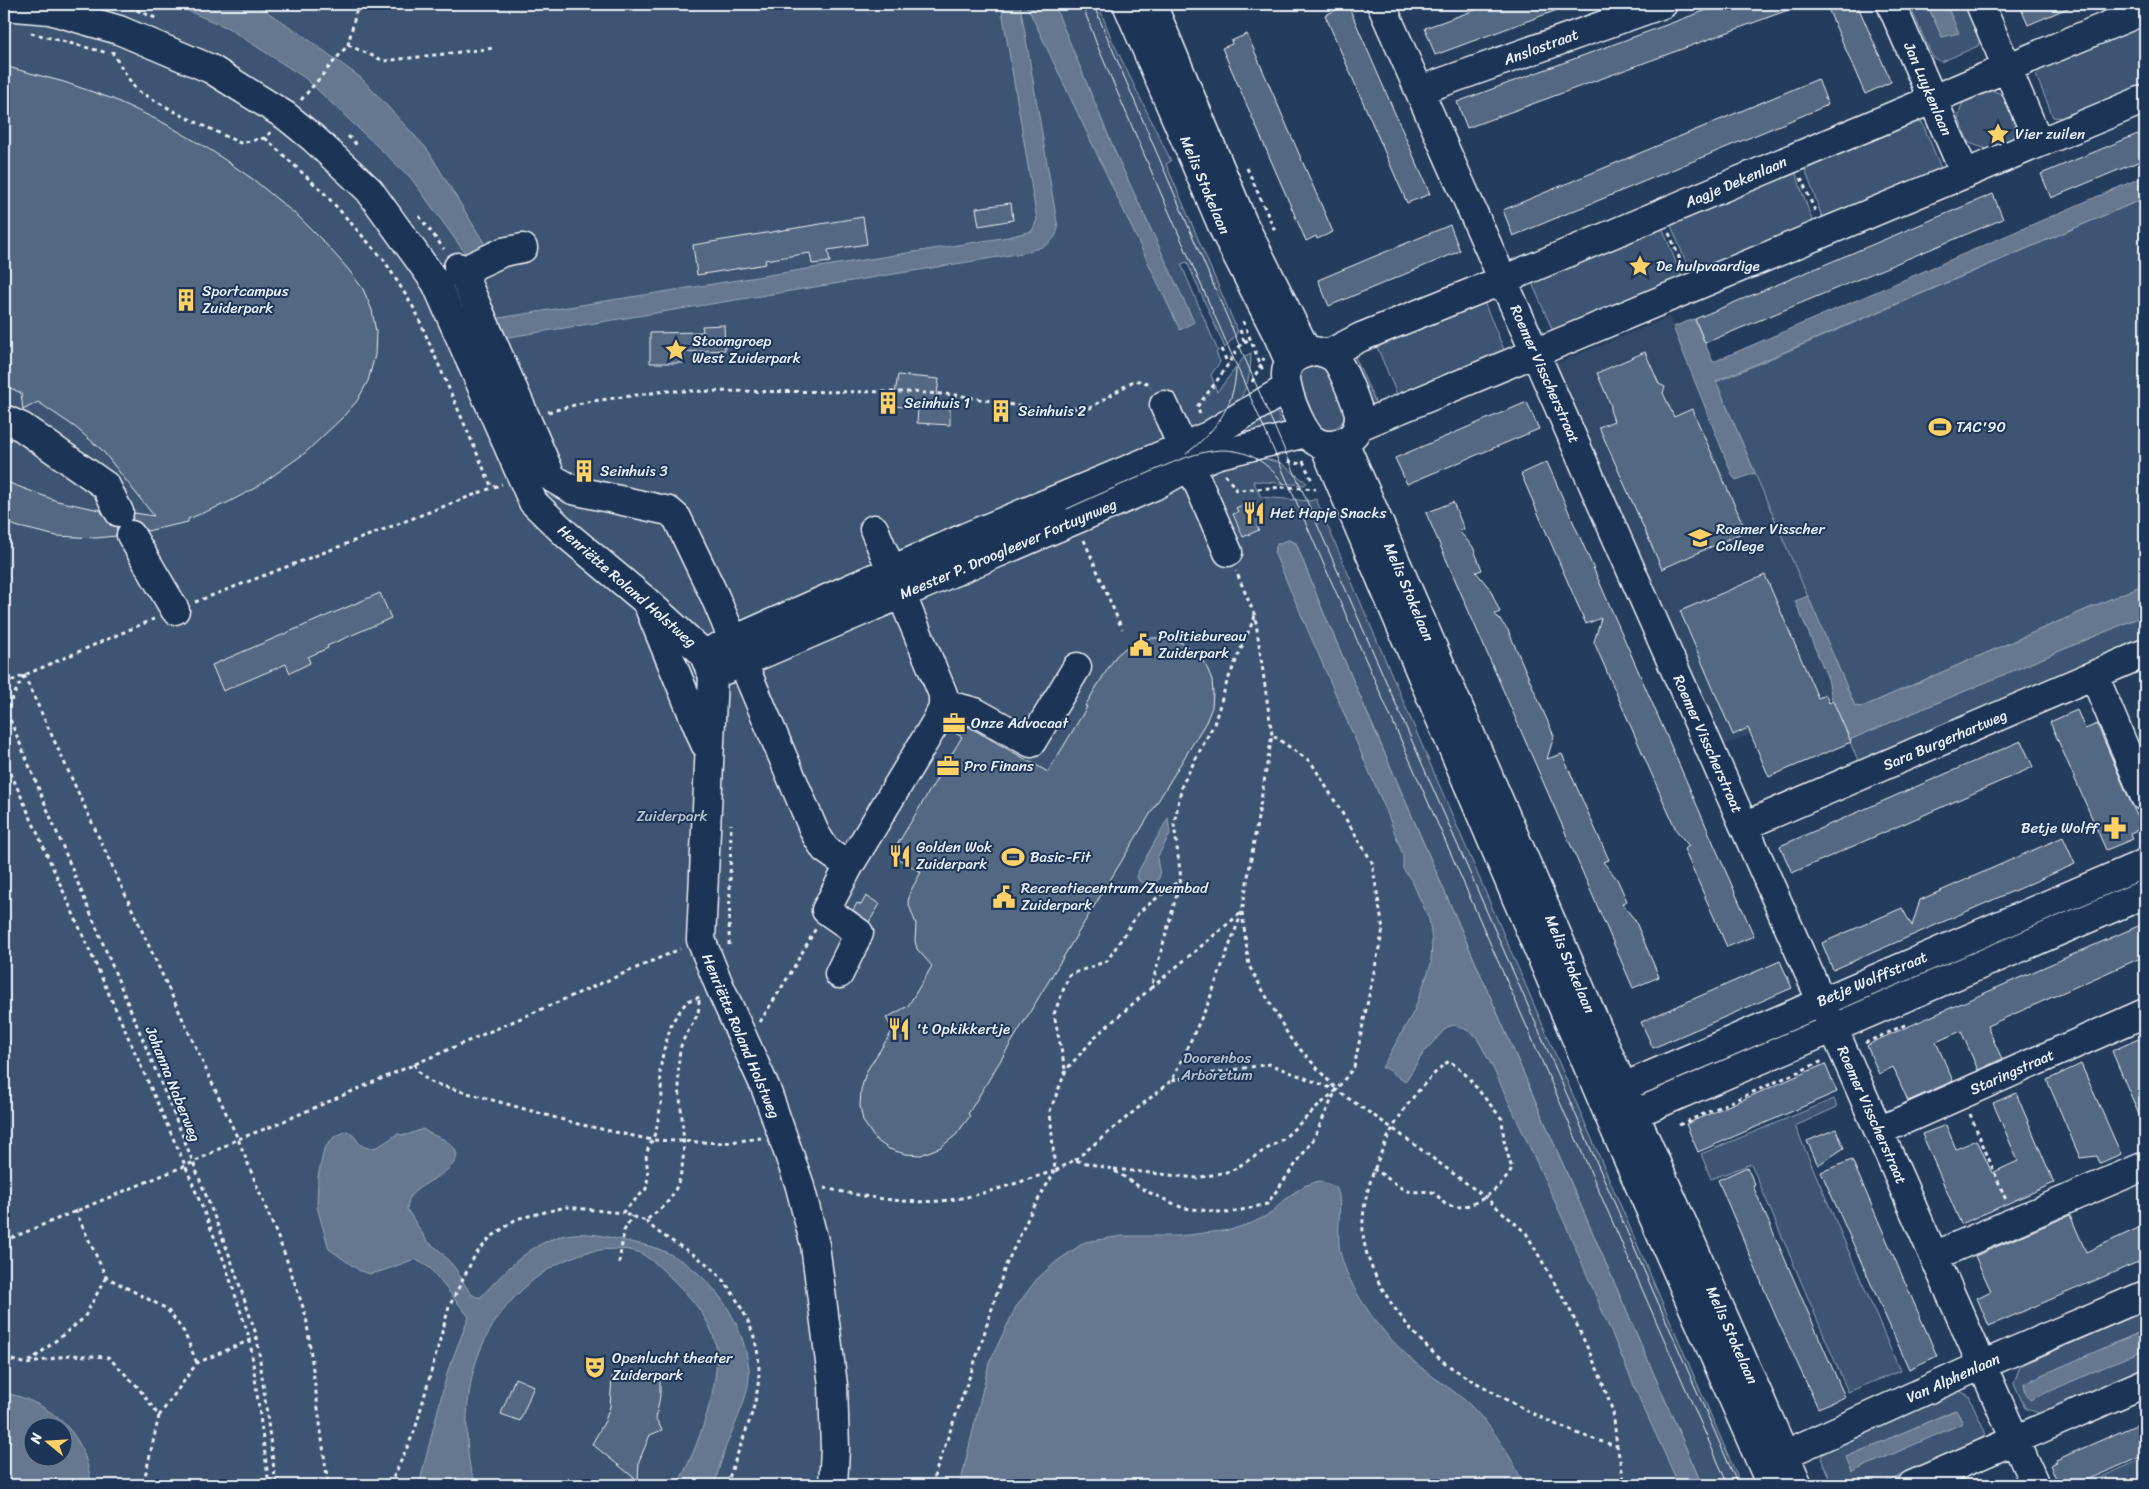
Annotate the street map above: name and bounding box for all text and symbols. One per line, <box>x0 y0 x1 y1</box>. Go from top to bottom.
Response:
street label: Anslostraat <box>1499 21 1582 73</box>
street label: Jan Luykenlaan <box>1896 37 1960 140</box>
place icon: Vier zuilen <box>1985 121 2011 147</box>
place label: Vier zuilen <box>2015 121 2085 147</box>
street label: Melis Stokelaan <box>1172 131 1238 239</box>
street label: Aagje Dekenlaan <box>1680 149 1791 216</box>
place icon: De hulpvaardige <box>1627 253 1653 279</box>
place label: De hulpvaardige <box>1656 253 1760 279</box>
place label: Sportcampus Zuiderpark <box>202 278 289 321</box>
building icon: Sportcampus Zuiderpark <box>173 287 199 313</box>
street label: Roemer Visscherstraat <box>1503 301 1587 448</box>
place label: Stoomgroep West Zuiderpark <box>692 328 802 371</box>
place icon: Stoomgroep West Zuiderpark <box>663 337 689 363</box>
building icon: Seinhuis 1 <box>875 390 901 416</box>
place label: Seinhuis 1 <box>904 390 970 416</box>
building icon: Seinhuis 2 <box>988 398 1014 424</box>
place label: Seinhuis 2 <box>1018 398 1086 424</box>
sports icon: TAC'90 <box>1927 414 1953 440</box>
place label: TAC'90 <box>1956 414 2006 440</box>
building icon: Seinhuis 3 <box>571 458 597 484</box>
place label: Seinhuis 3 <box>600 458 668 484</box>
street label: Meester P. Droogleever Fortuynweg <box>895 491 1121 607</box>
restaurant icon: Het Hapje Snacks <box>1241 500 1267 526</box>
place label: Het Hapje Snacks <box>1270 500 1386 526</box>
place label: Roemer Visscher College <box>1716 516 1825 559</box>
street label: Henriëtte Roland Holstweg <box>552 518 703 654</box>
school or university icon: Roemer Visscher College <box>1687 525 1713 551</box>
street label: Melis Stokelaan <box>1376 538 1442 646</box>
place label: Politiebureau Zuiderpark <box>1158 623 1247 666</box>
public building icon: Politiebureau Zuiderpark <box>1128 632 1154 658</box>
street label: Roemer Visscherstraat <box>1666 671 1750 818</box>
street label: Sara Burgerhartweg <box>1879 702 2011 778</box>
office icon: Onze Advocaat <box>941 710 967 736</box>
place label: Onze Advocaat <box>971 710 1069 736</box>
office icon: Pro Finans <box>935 753 961 779</box>
place label: Pro Finans <box>964 753 1034 779</box>
park label: Zuiderpark <box>636 803 708 829</box>
place label: Betje Wolff <box>2021 815 2101 841</box>
pharmacy icon: Betje Wolff <box>2102 815 2128 841</box>
place label: Golden Wok Zuiderpark <box>916 834 993 877</box>
restaurant icon: Golden Wok Zuiderpark <box>887 843 913 869</box>
sports icon: Basic-Fit <box>1000 844 1026 870</box>
place label: Basic-Fit <box>1030 844 1092 870</box>
place label: Recreatiecentrum/Zwembad Zuiderpark <box>1021 875 1209 918</box>
public building icon: Recreatiecentrum/Zwembad Zuiderpark <box>991 884 1017 910</box>
street label: Melis Stokelaan <box>1537 910 1603 1018</box>
street label: Betje Wolffstraat <box>1813 944 1932 1014</box>
street label: Henriëtte Roland Holstweg <box>694 949 788 1123</box>
restaurant icon: 't Opkikkertje <box>886 1016 912 1042</box>
place label: 't Opkikkertje <box>916 1016 1010 1042</box>
street label: Johanna Naberweg <box>138 1021 208 1146</box>
street label: Roemer Visscherstraat <box>1830 1042 1914 1189</box>
street label: Staringstraat <box>1965 1042 2059 1102</box>
park label: Doorenbos Arboretum <box>1180 1045 1253 1088</box>
street label: Melis Stokelaan <box>1699 1282 1765 1388</box>
place label: Openlucht theater Zuiderpark <box>612 1345 733 1388</box>
street label: Van Alphenlaan <box>1902 1346 2004 1410</box>
theatre icon: Openlucht theater Zuiderpark <box>582 1354 608 1380</box>
north arrow <box>22 1416 72 1466</box>
text: N <box>22 1429 50 1448</box>

